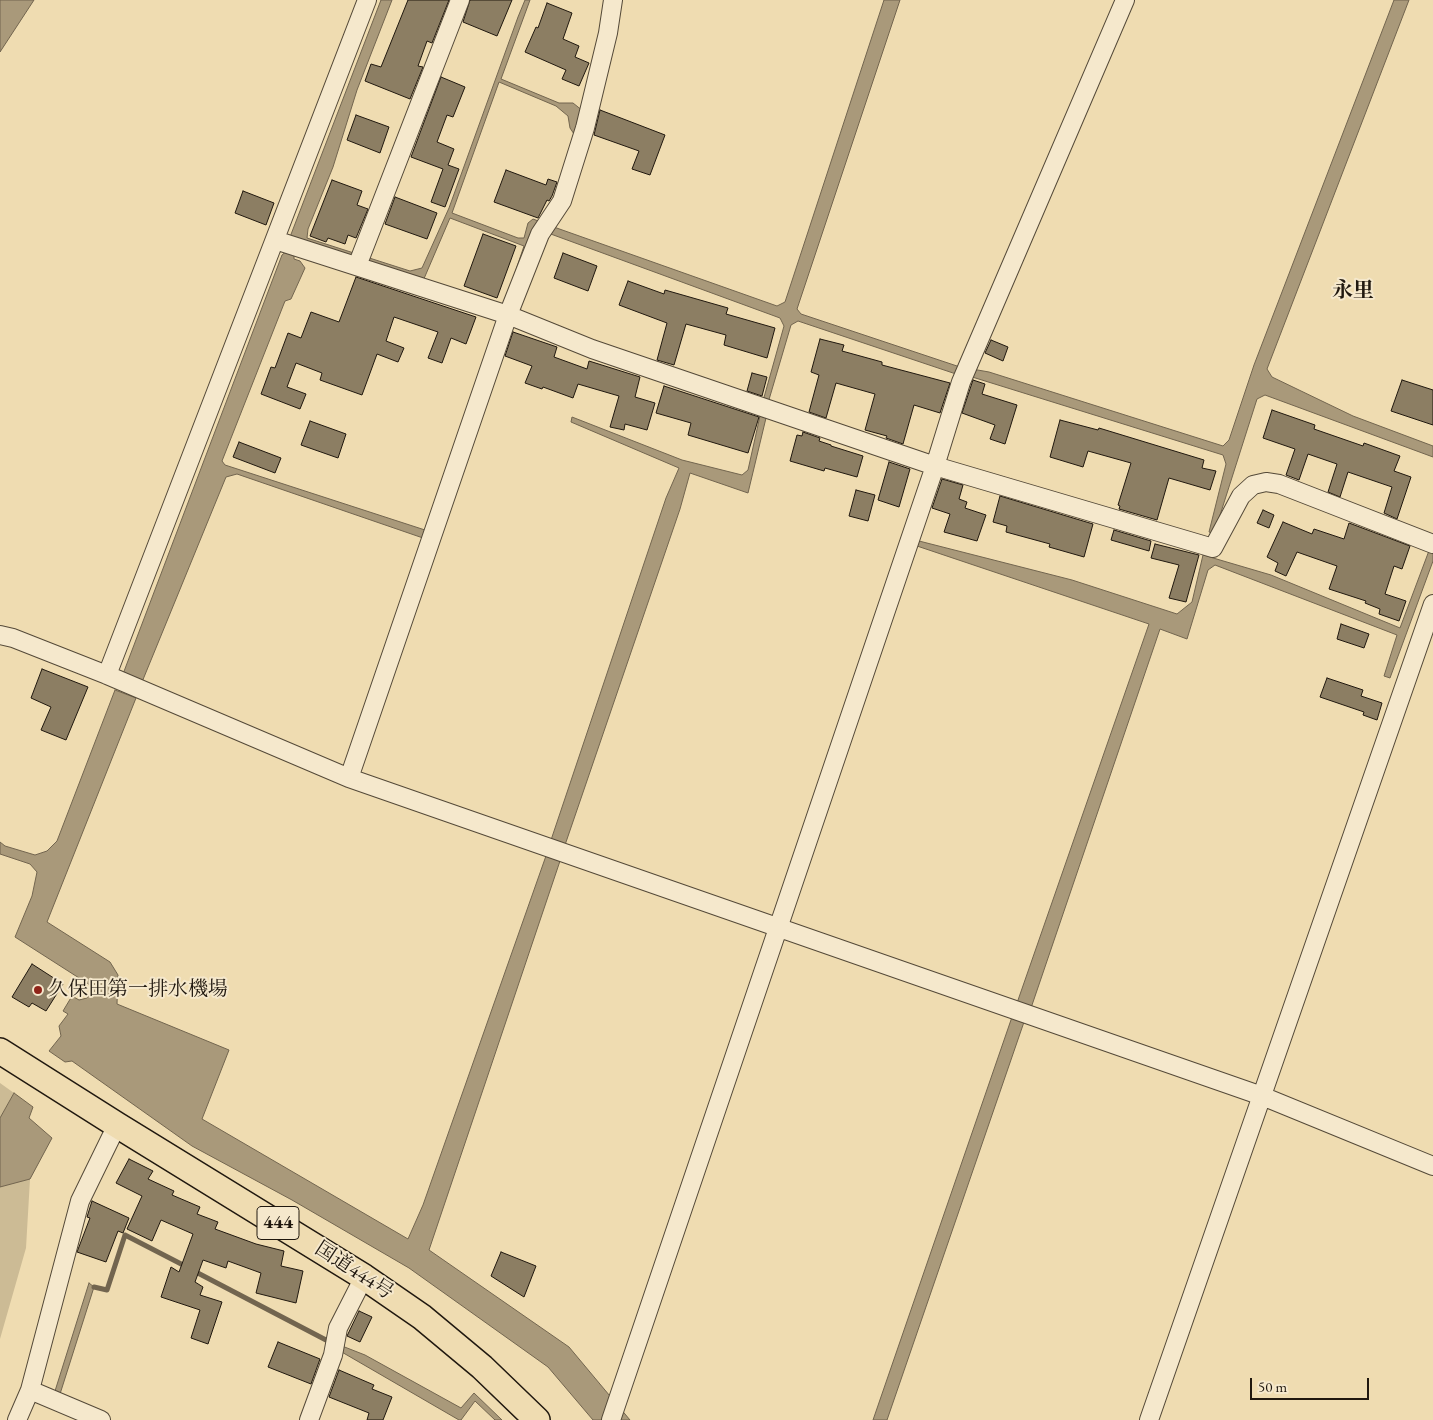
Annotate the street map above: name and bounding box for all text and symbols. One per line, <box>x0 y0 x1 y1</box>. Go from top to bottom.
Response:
district label: 永里 <box>1332 278 1374 304</box>
place label: 久保田第一排水機場 <box>48 978 228 1002</box>
marker: 久保田第一排水機場 <box>32 984 44 996</box>
road number: 444 <box>257 1206 299 1240</box>
street label: 国道444号 <box>310 1237 398 1305</box>
scale bar <box>1253 1368 1372 1400</box>
text: 50 m <box>1258 1377 1287 1396</box>

